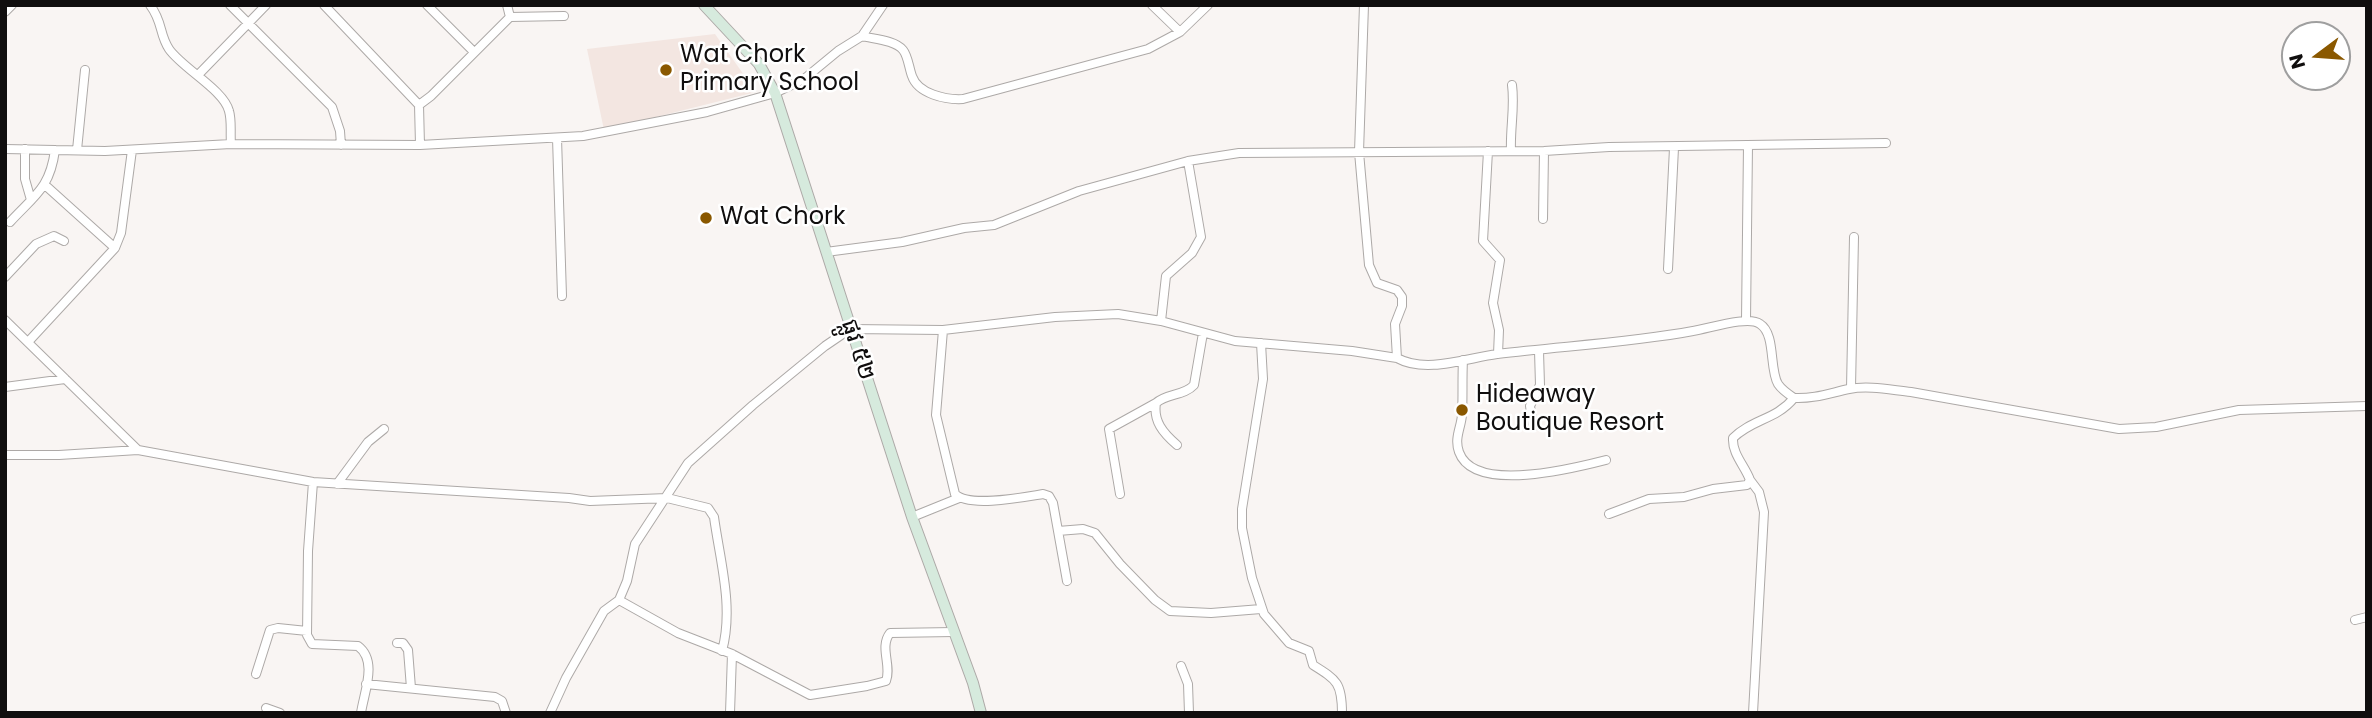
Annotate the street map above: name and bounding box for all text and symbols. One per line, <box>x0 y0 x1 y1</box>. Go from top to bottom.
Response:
north arrow <box>2281 21 2351 91</box>
place label: Wat Chork Primary School <box>680 42 859 98</box>
text: N <box>2282 51 2312 72</box>
marker: Wat Chork Primary School <box>658 62 674 78</box>
place label: Wat Chork <box>720 204 845 232</box>
marker: Wat Chork <box>698 210 714 226</box>
street label: ផ្លូវ ៥២ <box>834 316 880 384</box>
place label: Hideaway Boutique Resort <box>1476 382 1664 438</box>
marker: Hideaway Boutique Resort <box>1454 402 1470 418</box>

